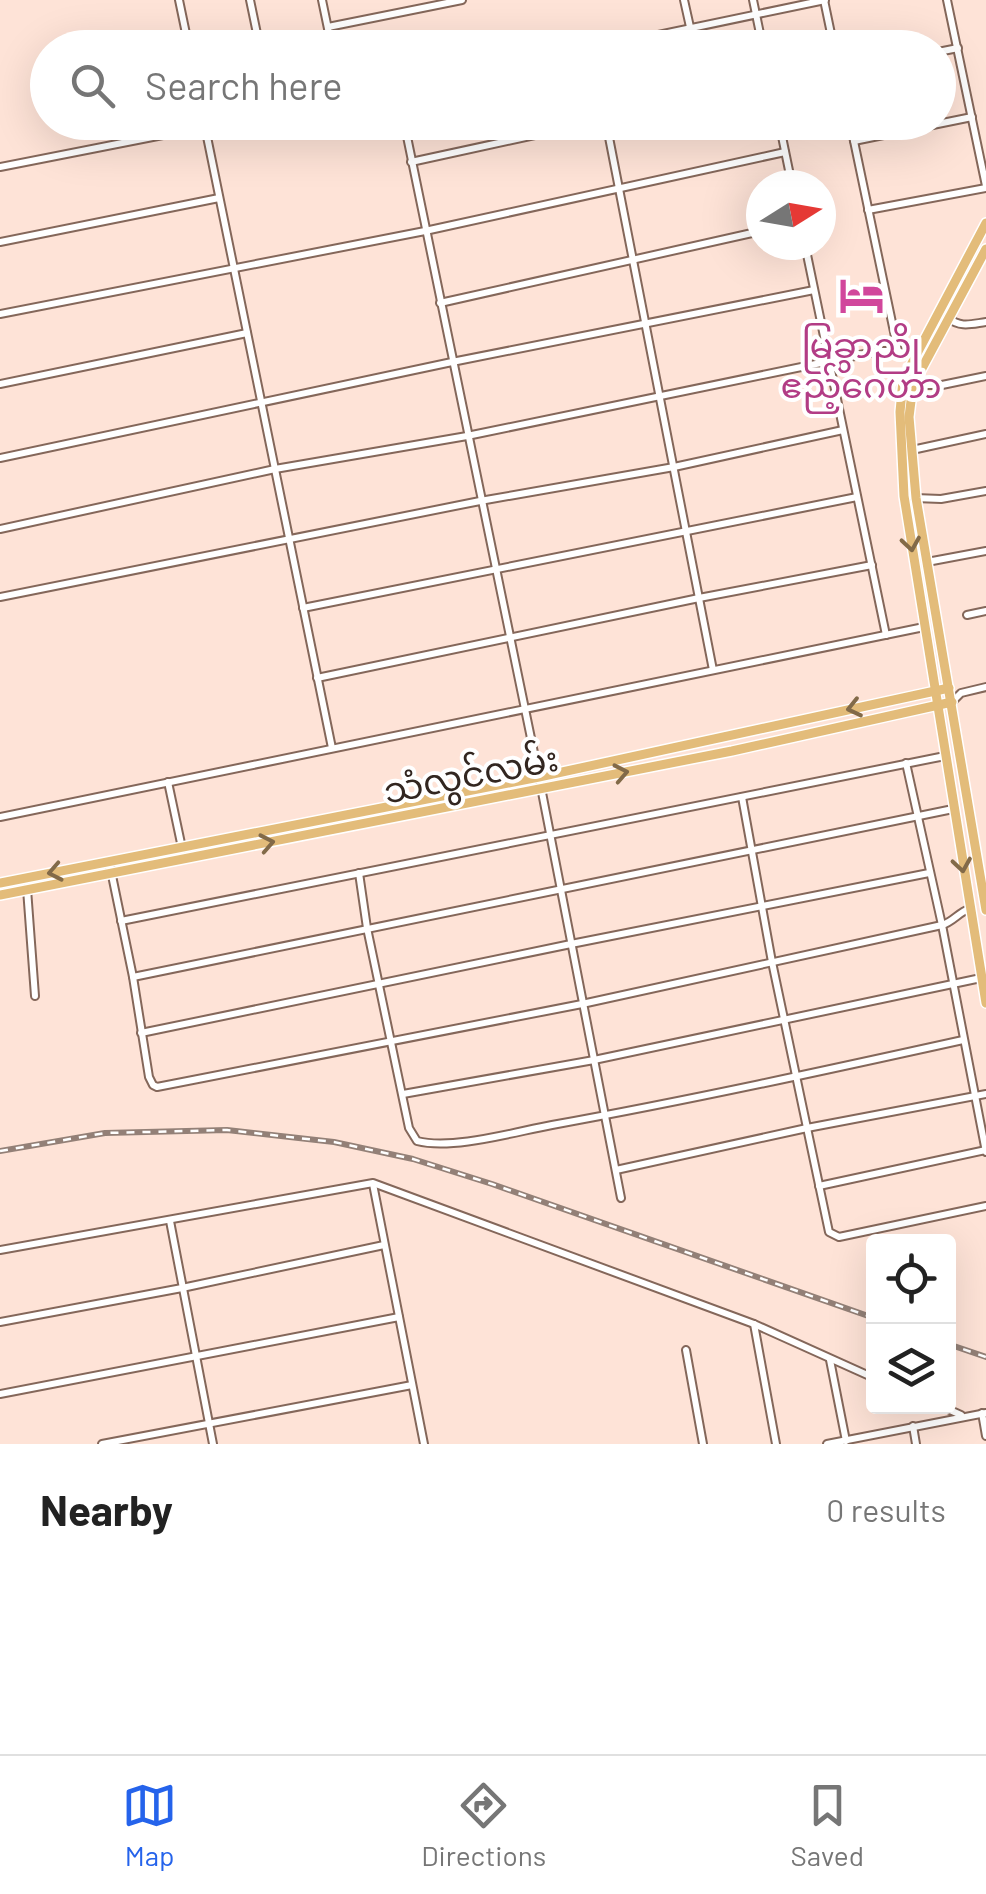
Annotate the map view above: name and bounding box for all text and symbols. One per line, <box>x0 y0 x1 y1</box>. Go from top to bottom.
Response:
search box <box>30 30 956 140</box>
icon: search <box>65 58 120 113</box>
text: Search here <box>145 62 343 108</box>
north arrow <box>746 170 836 260</box>
hotel icon: မြခွာညို ဧည့်ဂေဟာ <box>837 272 885 320</box>
place label: မြခွာညို ဧည့်ဂေဟာ <box>780 323 942 414</box>
one-way arrow <box>900 536 921 552</box>
one-way arrow <box>846 696 863 717</box>
street label: သံလွင်လမ်း <box>380 735 563 818</box>
one-way arrow <box>612 764 629 785</box>
one-way arrow <box>259 833 276 854</box>
one-way arrow <box>951 857 972 873</box>
one-way arrow <box>47 860 64 881</box>
map controls <box>866 1234 956 1414</box>
button: locate <box>866 1234 956 1324</box>
button: layers <box>866 1324 956 1414</box>
text: Nearby <box>40 1484 173 1534</box>
text: 0 results <box>826 1490 946 1528</box>
tab: Map <box>122 1778 177 1872</box>
tab: Directions <box>421 1778 546 1872</box>
tab: Saved <box>790 1778 864 1872</box>

